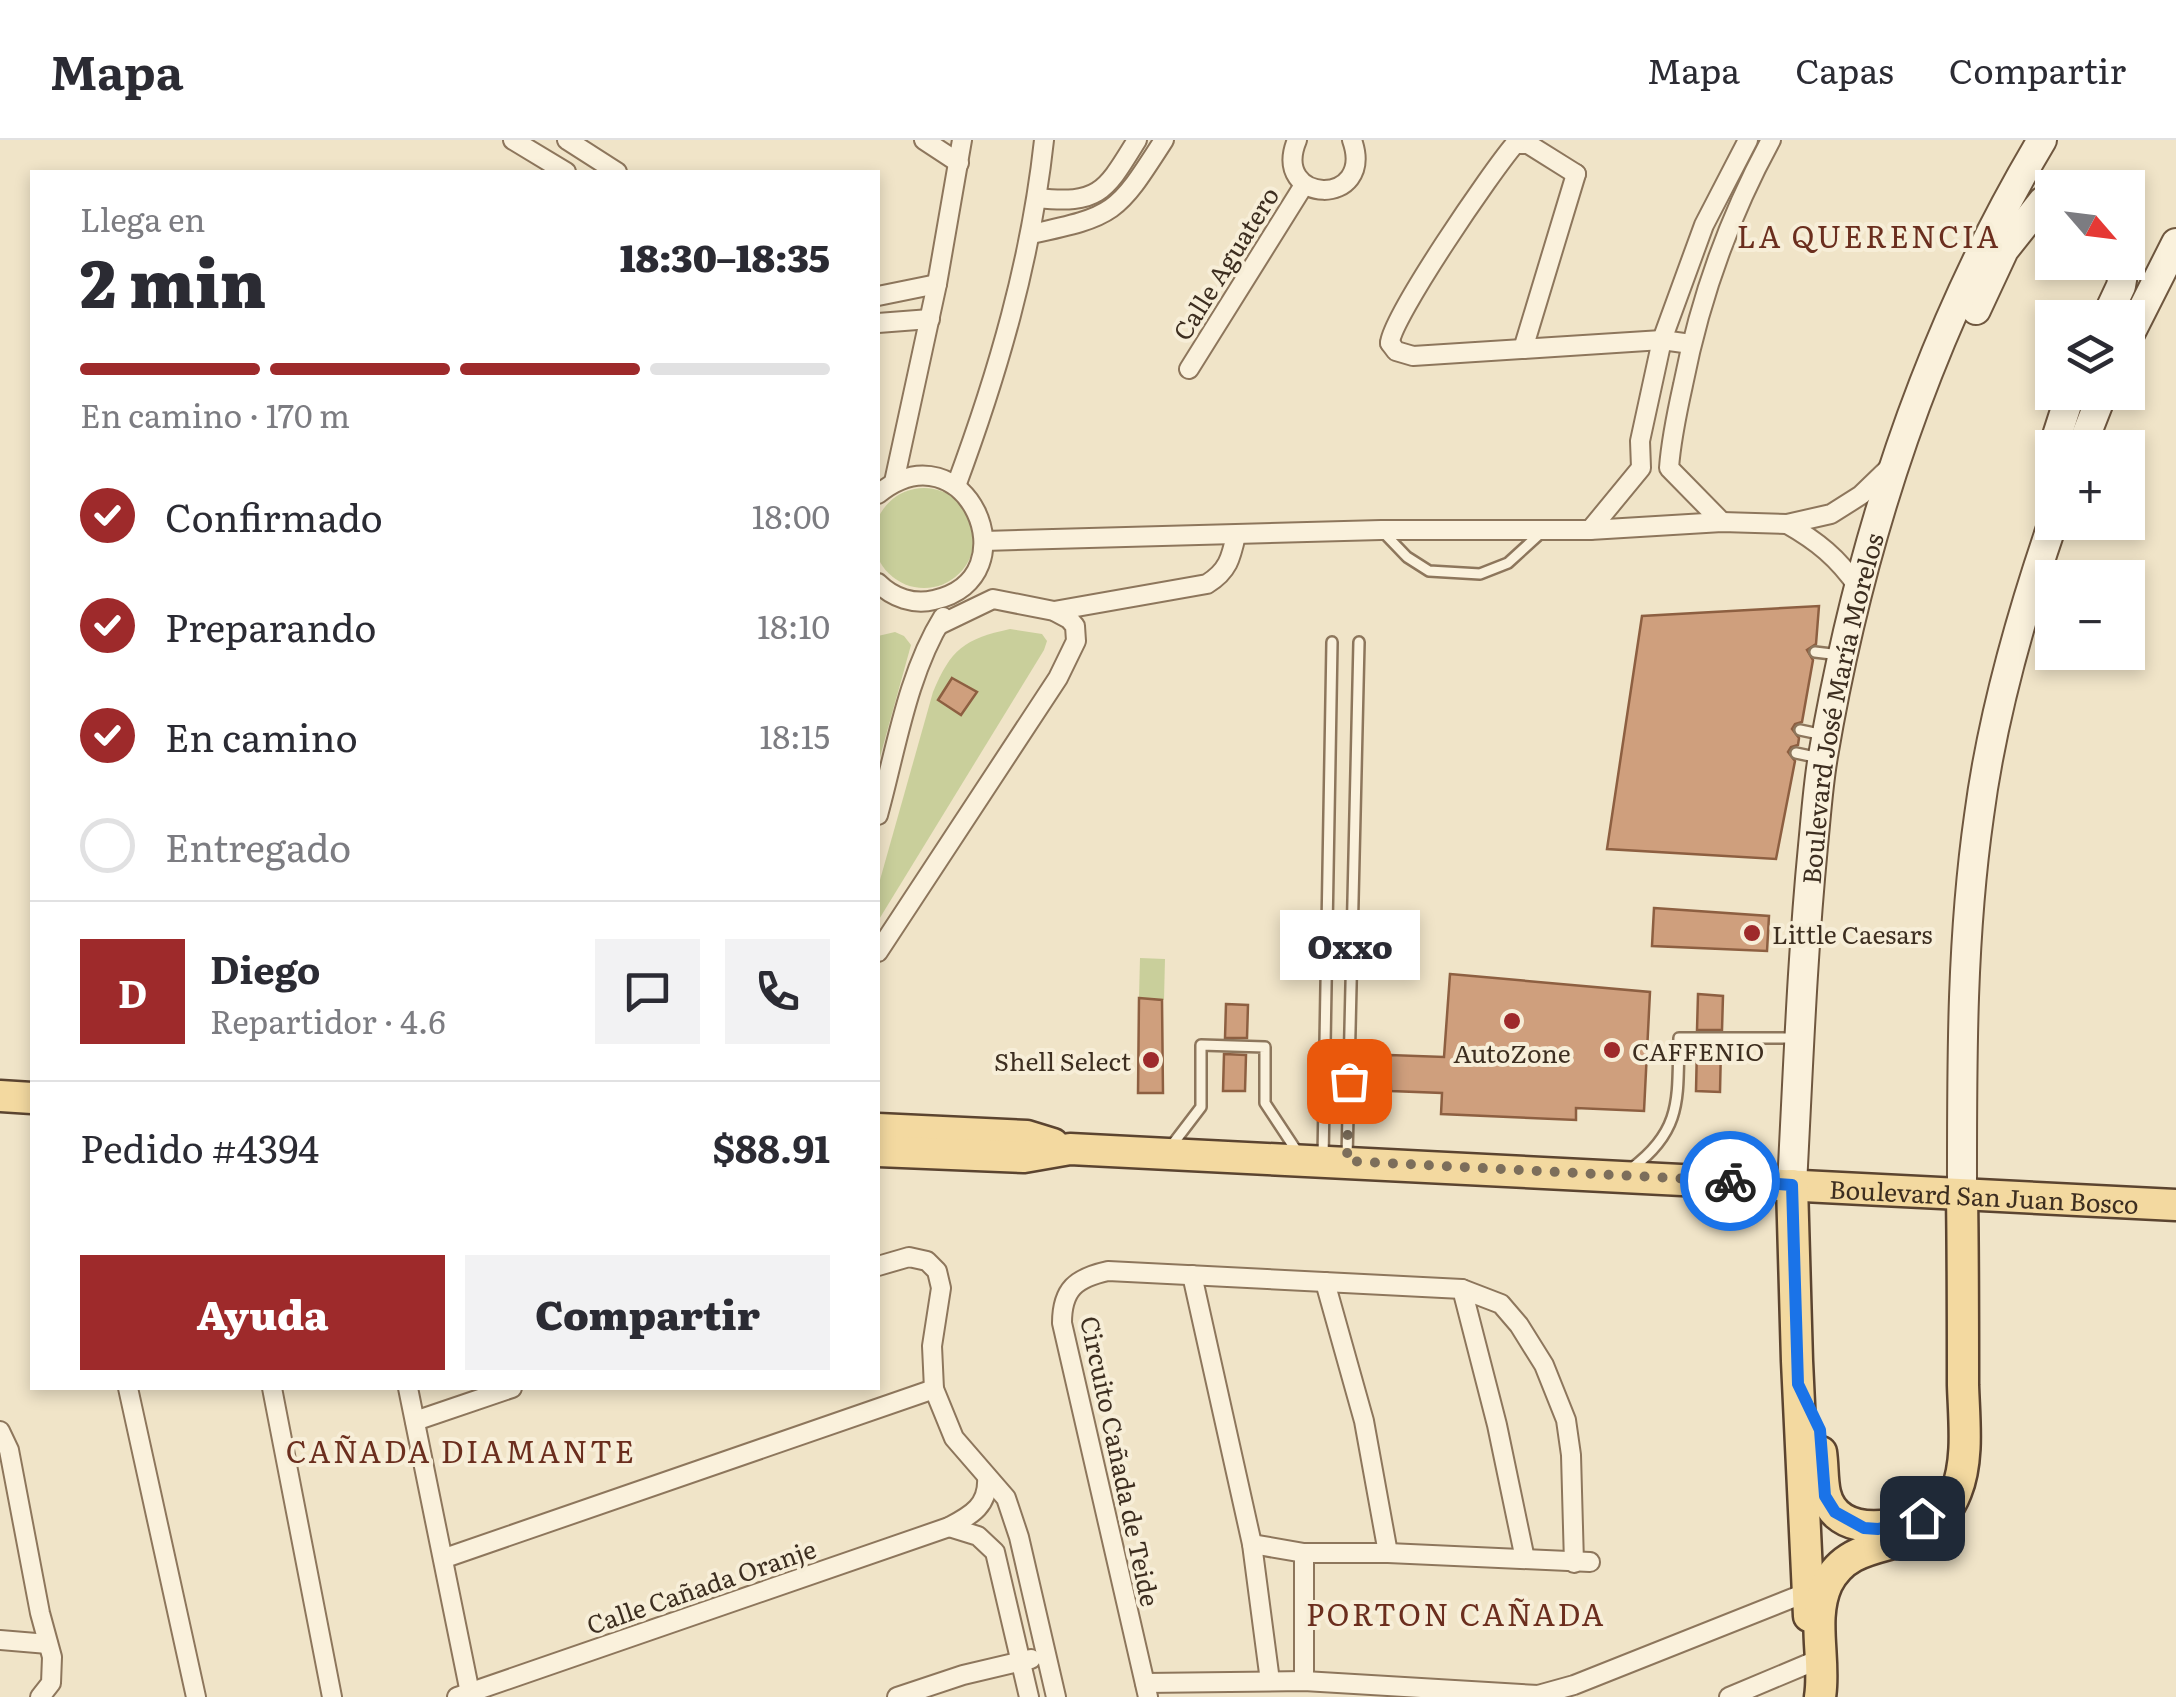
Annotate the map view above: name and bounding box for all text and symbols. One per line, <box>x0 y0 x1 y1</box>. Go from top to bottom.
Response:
text: Mapa <box>50 34 183 105</box>
text: Mapa <box>1647 43 1740 95</box>
text: Capas <box>1795 43 1894 95</box>
text: Compartir <box>1949 43 2126 95</box>
north arrow <box>2035 170 2145 280</box>
map controls <box>2035 170 2145 670</box>
street label: Calle Aguatero <box>1163 179 1287 347</box>
text: Llega en <box>80 194 205 242</box>
district label: LA QUERENCIA <box>1737 213 2001 257</box>
text: 18:30–18:35 <box>620 227 830 284</box>
text: 2 min <box>80 231 266 328</box>
button: layers <box>2035 300 2145 410</box>
text: En camino · 170 m <box>80 390 350 438</box>
button: + <box>2035 430 2145 540</box>
text: Confirmado <box>165 487 383 544</box>
icon: check <box>80 488 135 543</box>
text: 18:00 <box>752 491 830 539</box>
street label: Boulevard José María Morelos <box>1791 528 1891 886</box>
button: − <box>2035 560 2145 670</box>
text: Preparando <box>165 597 377 654</box>
icon: check <box>80 598 135 653</box>
text: 18:10 <box>757 601 830 649</box>
text: En camino <box>165 707 358 764</box>
icon: check <box>80 708 135 763</box>
text: 18:15 <box>759 711 830 759</box>
text: Entregado <box>165 817 351 874</box>
callout: Oxxo <box>1279 911 1419 981</box>
place label: Little Caesars <box>1772 915 1933 952</box>
text: Oxxo <box>1307 921 1393 969</box>
marker: Little Caesars <box>1741 922 1763 944</box>
text: Diego <box>210 939 320 996</box>
button: chat <box>595 939 700 1044</box>
button: phone <box>725 939 830 1044</box>
text: D <box>118 963 147 1020</box>
text: Repartidor · 4.6 <box>210 996 446 1044</box>
marker: AutoZone <box>1501 1010 1523 1032</box>
place label: CAFFENIO <box>1632 1032 1764 1069</box>
place label: AutoZone <box>1453 1034 1571 1071</box>
pin <box>1307 1039 1392 1124</box>
marker: CAFFENIO <box>1601 1039 1623 1061</box>
place label: Shell Select <box>994 1042 1131 1079</box>
marker: Shell Select <box>1140 1049 1162 1071</box>
icon: bag <box>1322 1054 1377 1109</box>
text: Pedido #4394 <box>80 1118 319 1175</box>
text: $88.91 <box>713 1118 830 1175</box>
courier <box>1680 1131 1780 1231</box>
icon: bike <box>1703 1154 1758 1209</box>
street label: Boulevard San Juan Bosco <box>1828 1169 2140 1222</box>
button: Ayuda <box>80 1255 445 1370</box>
button: Compartir <box>465 1255 830 1370</box>
street label: Circuito Cañada de Teide <box>1072 1312 1170 1610</box>
district label: CAÑADA DIAMANTE <box>286 1428 636 1472</box>
pin <box>1880 1476 1965 1561</box>
icon: home <box>1895 1491 1950 1546</box>
street label: Calle Cañada Oranje <box>581 1529 821 1643</box>
district label: PORTON CAÑADA <box>1306 1591 1606 1635</box>

